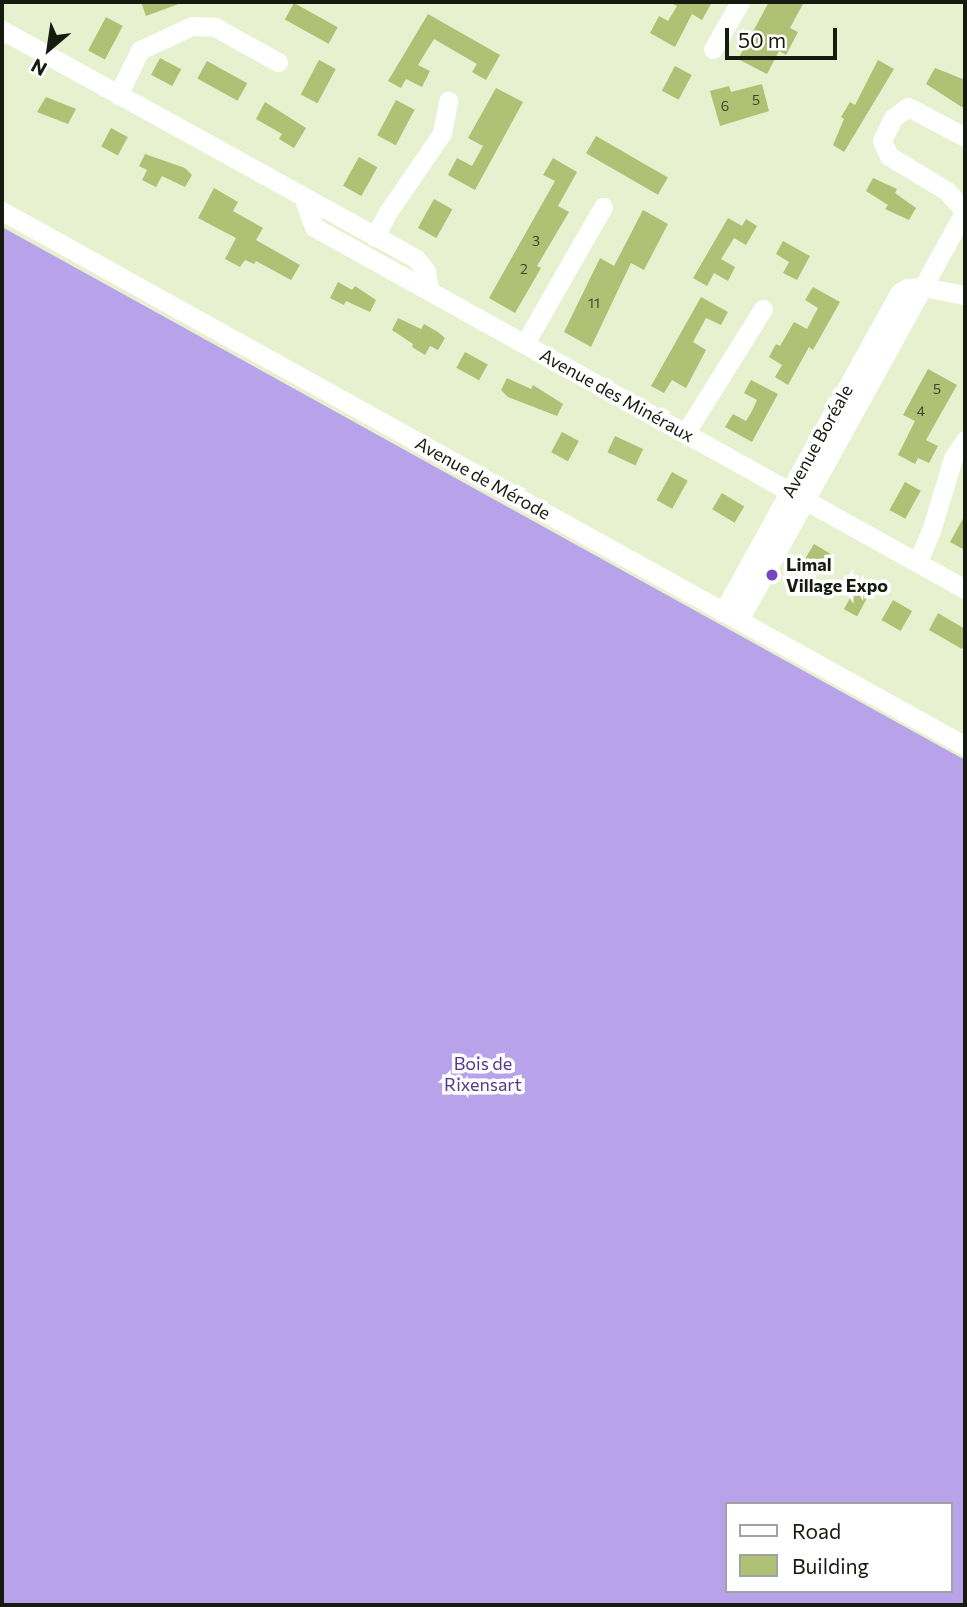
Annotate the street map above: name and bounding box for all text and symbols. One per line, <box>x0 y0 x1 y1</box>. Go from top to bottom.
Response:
north arrow <box>14 14 84 84</box>
scale bar <box>729 14 841 58</box>
text: 50 m <box>738 27 786 52</box>
text: N <box>27 54 50 81</box>
house number: 5 <box>752 92 760 108</box>
house number: 6 <box>721 98 729 114</box>
house number: 3 <box>532 233 540 249</box>
house number: 2 <box>520 261 528 277</box>
house number: 11 <box>588 295 600 311</box>
street label: Avenue des Minéraux <box>536 344 698 446</box>
street label: Avenue Boréale <box>777 381 857 501</box>
house number: 5 <box>933 381 941 397</box>
house number: 4 <box>917 403 925 419</box>
street label: Avenue de Mérode <box>412 432 554 524</box>
place label: Limal Village Expo <box>786 554 888 596</box>
marker: Limal Village Expo <box>764 567 780 583</box>
park label: Bois de Rixensart <box>444 1053 522 1096</box>
legend <box>726 1502 953 1593</box>
text: Road <box>792 1518 841 1543</box>
text: Building <box>792 1553 869 1578</box>

